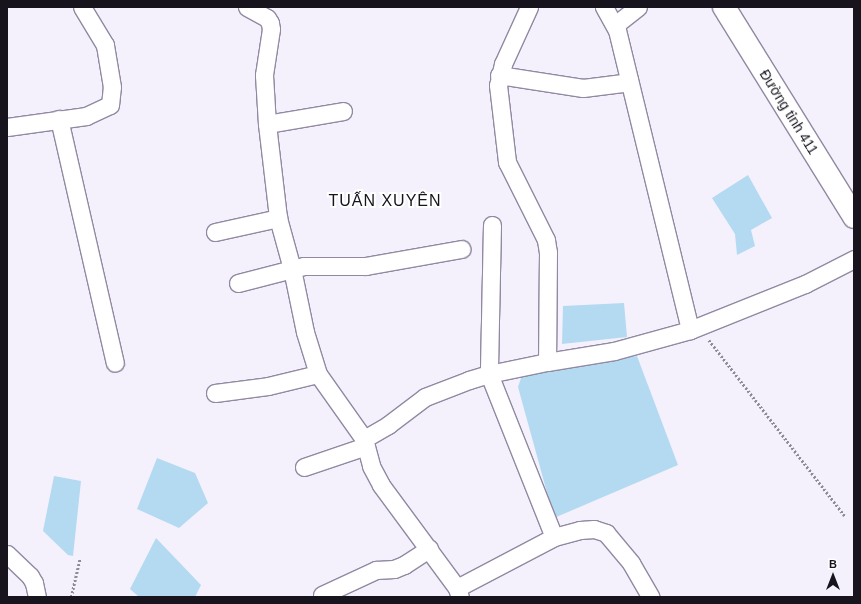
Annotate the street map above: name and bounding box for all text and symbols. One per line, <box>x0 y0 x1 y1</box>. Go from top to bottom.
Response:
street label: Đường tỉnh 411 <box>756 66 822 158</box>
district label: TUẤN XUYÊN <box>328 191 442 211</box>
north arrow <box>813 556 853 596</box>
text: B <box>829 558 837 570</box>

